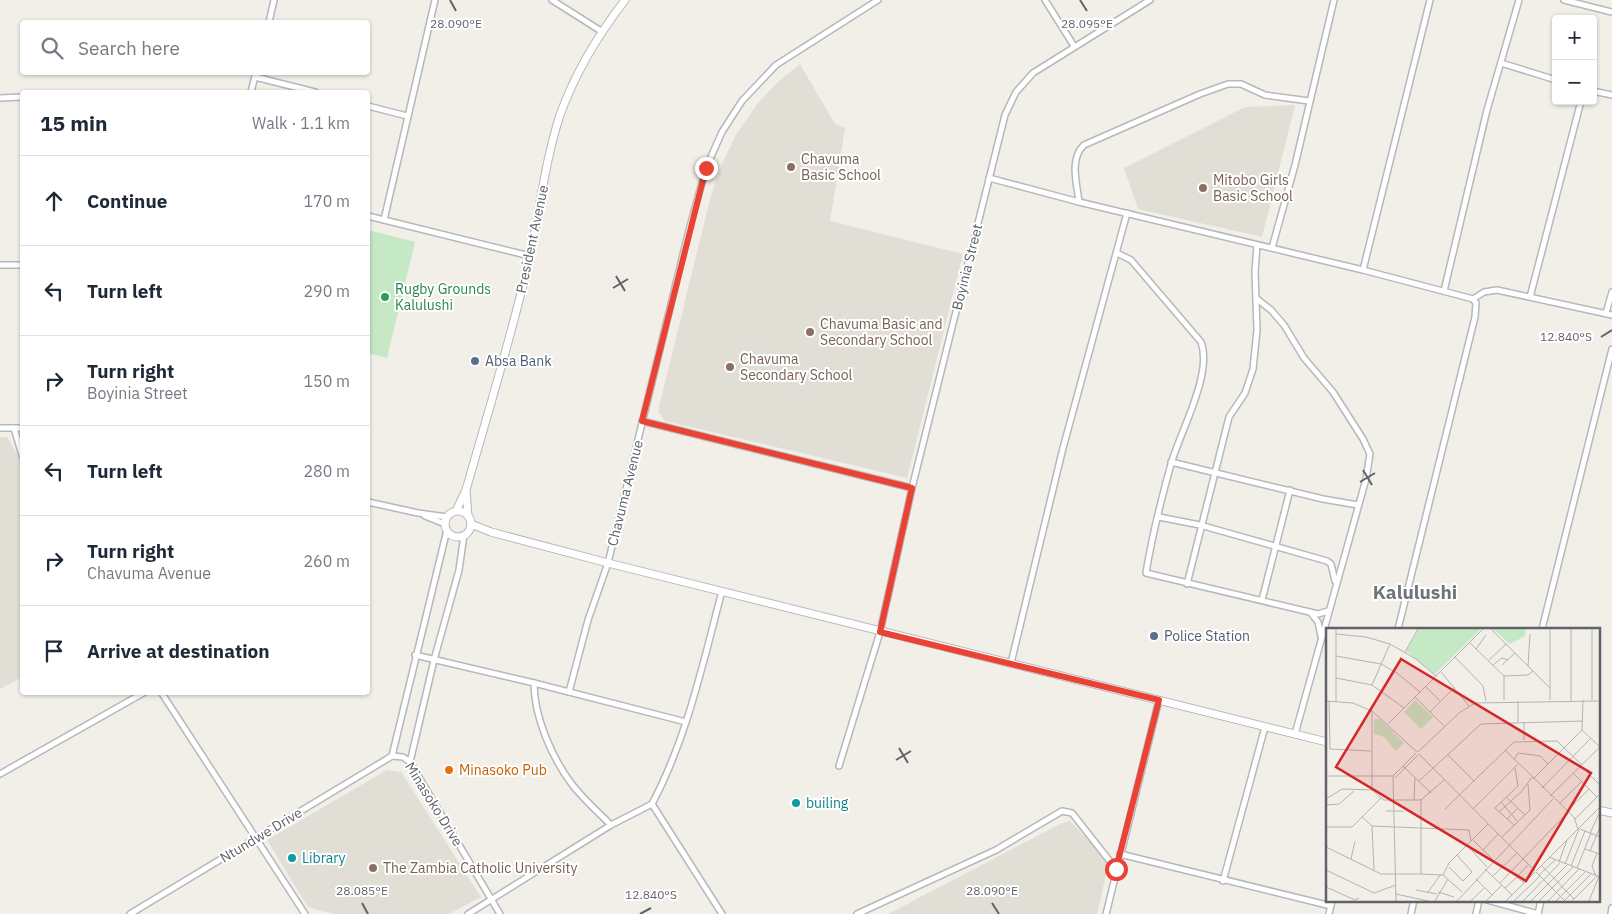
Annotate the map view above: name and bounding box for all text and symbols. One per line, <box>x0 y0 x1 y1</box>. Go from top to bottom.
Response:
map controls <box>1552 15 1597 105</box>
button: + <box>1552 15 1597 60</box>
text: 28.090°E <box>430 16 482 31</box>
text: 28.095°E <box>1061 16 1113 31</box>
search box <box>20 20 370 75</box>
icon: search <box>38 34 66 62</box>
text: Search here <box>78 36 180 60</box>
button: − <box>1552 60 1597 105</box>
text: 15 min <box>40 109 107 137</box>
text: Walk · 1.1 km <box>252 113 350 133</box>
place label: Chavuma Basic School <box>801 150 881 184</box>
route end <box>695 157 718 180</box>
marker: Chavuma Basic School <box>785 161 797 173</box>
place label: Mitobo Girls Basic School <box>1213 171 1293 205</box>
marker: Mitobo Girls Basic School <box>1197 182 1209 194</box>
street label: President Avenue <box>512 183 552 295</box>
icon: ahead <box>40 187 68 215</box>
text: Continue <box>87 189 167 213</box>
text: 170 m <box>303 191 350 211</box>
street label: Boyinia Street <box>948 222 986 312</box>
icon: left <box>40 277 68 305</box>
text: Turn left <box>87 279 163 303</box>
place label: Rugby Grounds Kalulushi <box>395 280 491 314</box>
text: 290 m <box>303 281 350 301</box>
marker: Rugby Grounds Kalulushi <box>379 291 391 303</box>
place label: Chavuma Basic and Secondary School <box>820 315 943 349</box>
marker: Chavuma Basic and Secondary School <box>804 326 816 338</box>
text: 12.840°S <box>1540 329 1592 344</box>
place label: Chavuma Secondary School <box>740 350 853 384</box>
place label: Absa Bank <box>485 352 552 370</box>
marker: Absa Bank <box>469 355 481 367</box>
text: Turn right <box>87 359 174 383</box>
marker: Chavuma Secondary School <box>724 361 736 373</box>
icon: right <box>40 367 68 395</box>
text: 150 m <box>303 371 350 391</box>
text: Boyinia Street <box>87 383 188 403</box>
street label: Chavuma Avenue <box>603 438 647 548</box>
icon: left <box>40 457 68 485</box>
text: Turn left <box>87 459 163 483</box>
text: 280 m <box>303 461 350 481</box>
text: Turn right <box>87 539 174 563</box>
icon: right <box>40 547 68 575</box>
text: 260 m <box>303 551 350 571</box>
text: Chavuma Avenue <box>87 563 211 583</box>
district label: Kalulushi <box>1373 580 1457 604</box>
place label: Police Station <box>1164 627 1250 645</box>
inset map <box>1326 628 1600 902</box>
marker: Police Station <box>1148 630 1160 642</box>
icon: arrive <box>40 637 68 665</box>
text: Arrive at destination <box>87 639 270 663</box>
street label: Minasoko Drive <box>401 759 467 850</box>
place label: Minasoko Pub <box>459 761 547 779</box>
marker: Minasoko Pub <box>443 764 455 776</box>
place label: builing <box>806 794 849 812</box>
marker: builing <box>790 797 802 809</box>
street label: Ntundwe Drive <box>216 803 306 867</box>
place label: Library <box>302 849 345 867</box>
marker: Library <box>286 852 298 864</box>
route start <box>1105 858 1128 881</box>
place label: The Zambia Catholic University <box>383 859 577 877</box>
marker: The Zambia Catholic University <box>367 862 379 874</box>
text: 28.085°E <box>336 883 388 898</box>
text: 28.090°E <box>966 883 1018 898</box>
text: 12.840°S <box>625 887 677 902</box>

